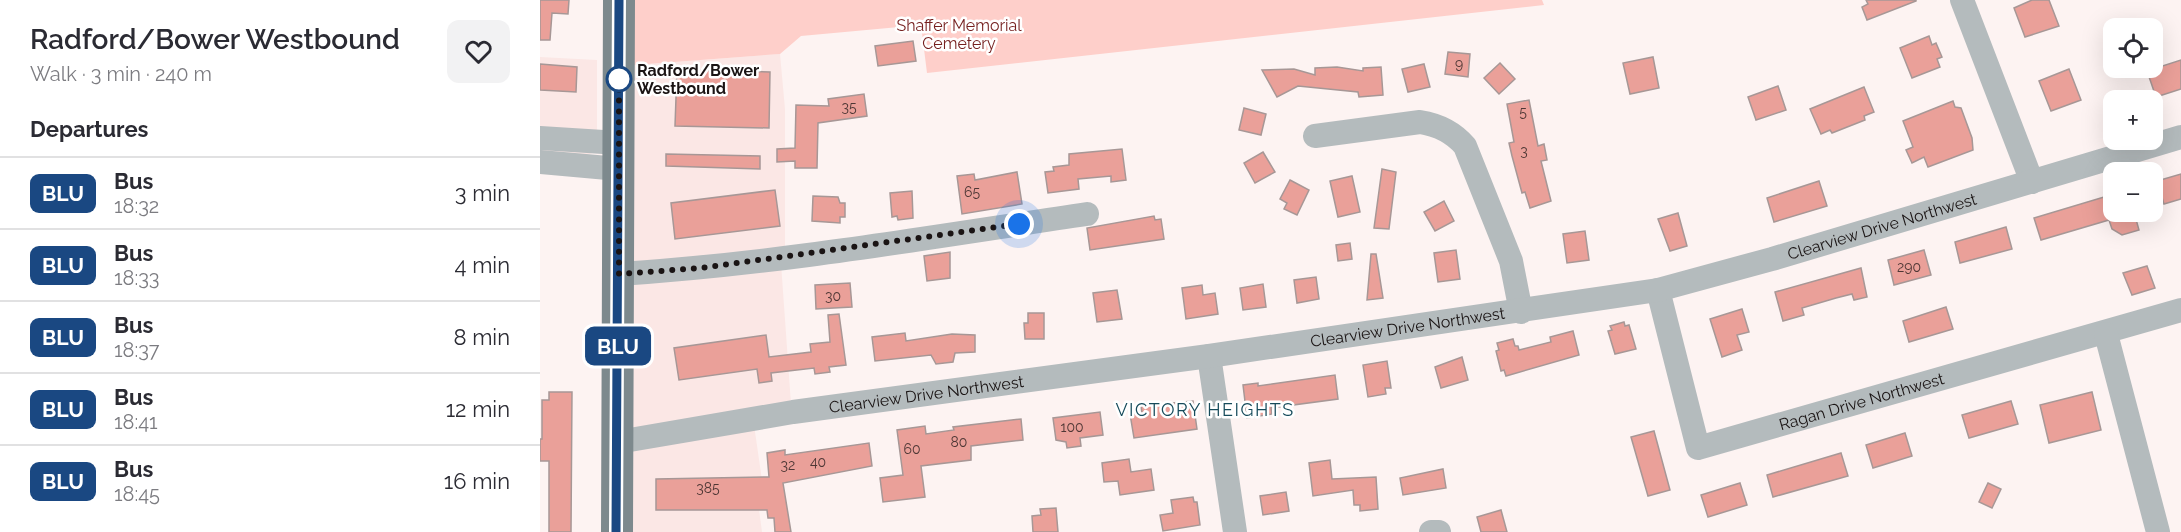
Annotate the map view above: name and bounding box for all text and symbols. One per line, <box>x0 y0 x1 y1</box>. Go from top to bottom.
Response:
park label: Shaffer Memorial Cemetery <box>896 16 1022 53</box>
map controls <box>2103 18 2163 222</box>
button: locate <box>2103 18 2163 78</box>
button: heart <box>447 20 510 83</box>
text: Radford/Bower Westbound <box>30 23 400 56</box>
house number: 9 <box>1455 56 1463 72</box>
place label: Radford/Bower Westbound <box>637 61 759 98</box>
text: Walk · 3 min · 240 m <box>30 62 212 86</box>
marker: Radford/Bower Westbound <box>606 66 632 92</box>
button: + <box>2103 90 2163 150</box>
house number: 35 <box>841 99 857 115</box>
house number: 5 <box>1519 104 1527 120</box>
text: Departures <box>30 116 148 142</box>
house number: 3 <box>1520 143 1528 159</box>
button: − <box>2103 162 2163 222</box>
text: Bus <box>114 168 153 194</box>
text: 3 min <box>455 180 510 206</box>
text: BLU <box>42 181 84 206</box>
house number: 65 <box>964 184 980 200</box>
street label: Clearview Drive Northwest <box>1785 189 1979 263</box>
text: 18:32 <box>114 194 159 218</box>
your location <box>1004 209 1034 239</box>
text: Bus <box>114 240 153 266</box>
text: 4 min <box>455 252 510 278</box>
text: BLU <box>42 253 84 278</box>
house number: 290 <box>1897 259 1921 275</box>
text: 18:33 <box>114 266 160 290</box>
house number: 30 <box>825 288 841 304</box>
street label: Clearview Drive Northwest <box>1309 303 1507 350</box>
text: Bus <box>114 312 153 338</box>
text: 8 min <box>454 324 510 350</box>
text: BLU <box>42 325 84 350</box>
line badge: BLU <box>584 326 652 366</box>
text: BLU <box>597 334 639 359</box>
text: 18:37 <box>114 338 159 362</box>
street label: Ragan Drive Northwest <box>1777 369 1947 434</box>
street label: Clearview Drive Northwest <box>828 371 1025 417</box>
text: Bus <box>114 384 153 410</box>
text: 12 min <box>446 396 510 422</box>
text: BLU <box>42 397 84 422</box>
district label: VICTORY HEIGHTS <box>1115 399 1295 420</box>
text: 18:41 <box>114 410 158 434</box>
house number: 100 <box>1060 419 1084 435</box>
house number: 80 <box>951 434 967 450</box>
house number: 60 <box>903 441 921 457</box>
house number: 40 <box>810 454 826 470</box>
text: Bus <box>114 456 153 482</box>
house number: 32 <box>781 457 795 473</box>
text: 16 min <box>444 468 510 494</box>
text: BLU <box>42 469 84 494</box>
house number: 385 <box>696 480 720 496</box>
text: 18:45 <box>114 482 160 506</box>

